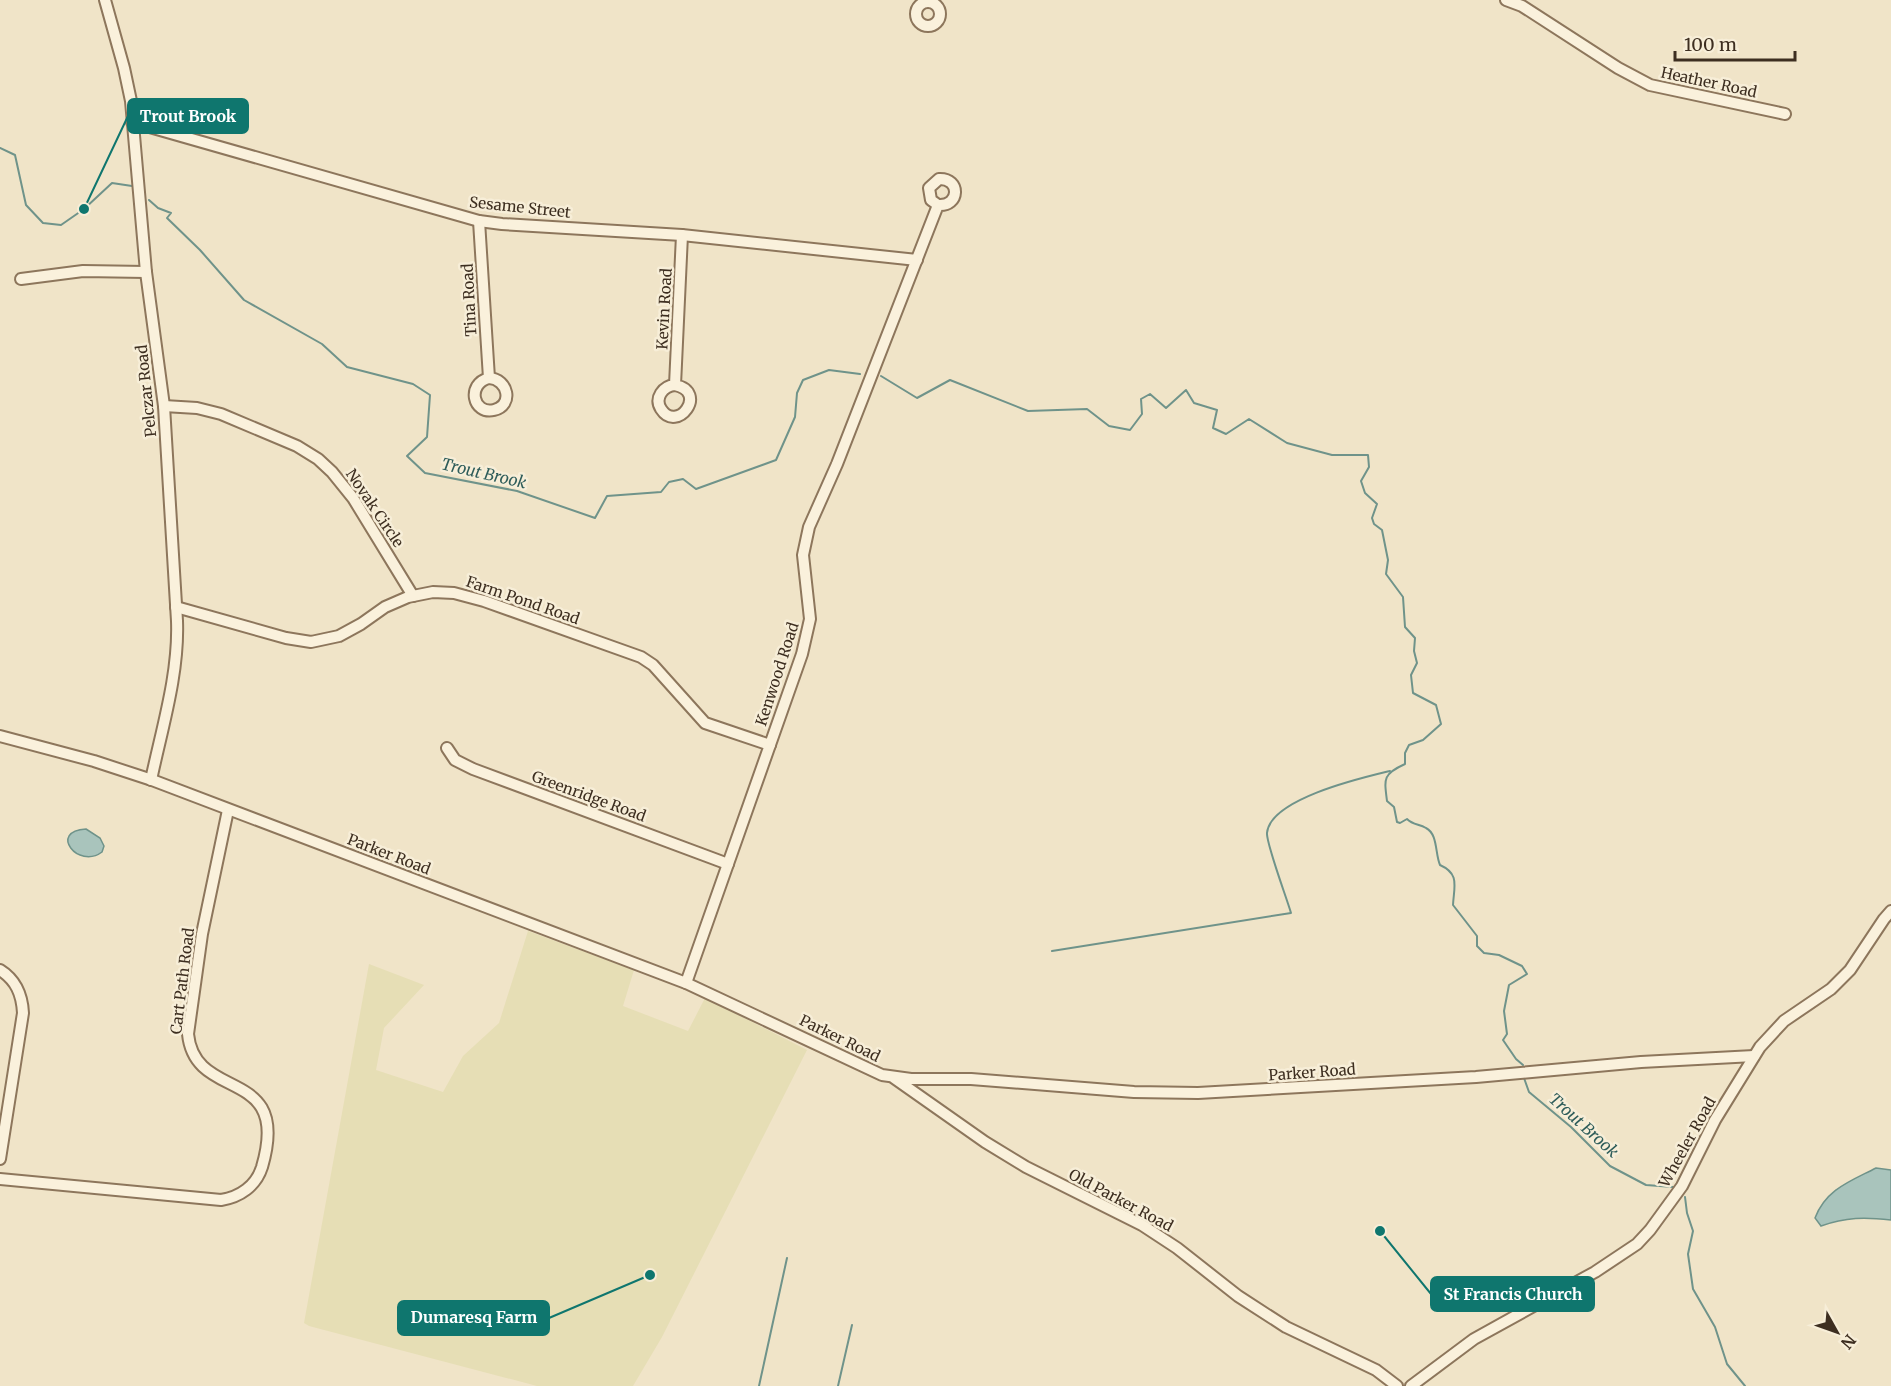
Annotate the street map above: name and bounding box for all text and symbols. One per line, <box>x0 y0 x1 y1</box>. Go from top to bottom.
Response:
scale bar <box>1675 24 1795 62</box>
text: 100 m <box>1684 33 1737 56</box>
street label: Heather Road <box>1659 63 1759 101</box>
callout: Trout Brook <box>128 99 248 133</box>
text: Trout Brook <box>140 106 237 126</box>
street label: Sesame Street <box>468 192 572 222</box>
street label: Tina Road <box>458 263 480 337</box>
street label: Kevin Road <box>652 268 676 350</box>
street label: Pelczar Road <box>132 344 160 438</box>
water label: Trout Brook <box>440 454 529 493</box>
street label: Novak Circle <box>342 465 408 551</box>
street label: Farm Pond Road <box>464 572 582 628</box>
street label: Kenwood Road <box>751 620 803 728</box>
street label: Greenridge Road <box>529 767 649 825</box>
street label: Parker Road <box>345 829 433 879</box>
street label: Cart Path Road <box>166 927 198 1035</box>
street label: Parker Road <box>796 1010 884 1066</box>
street label: Parker Road <box>1268 1059 1356 1085</box>
water label: Trout Brook <box>1545 1089 1623 1162</box>
street label: Wheeler Road <box>1654 1094 1720 1191</box>
street label: Old Parker Road <box>1066 1165 1176 1235</box>
callout: St Francis Church <box>1431 1277 1594 1311</box>
text: St Francis Church <box>1443 1284 1583 1304</box>
callout: Dumaresq Farm <box>398 1301 549 1335</box>
north arrow <box>1807 1302 1867 1362</box>
text: Dumaresq Farm <box>411 1307 537 1327</box>
text: N <box>1837 1330 1860 1353</box>

